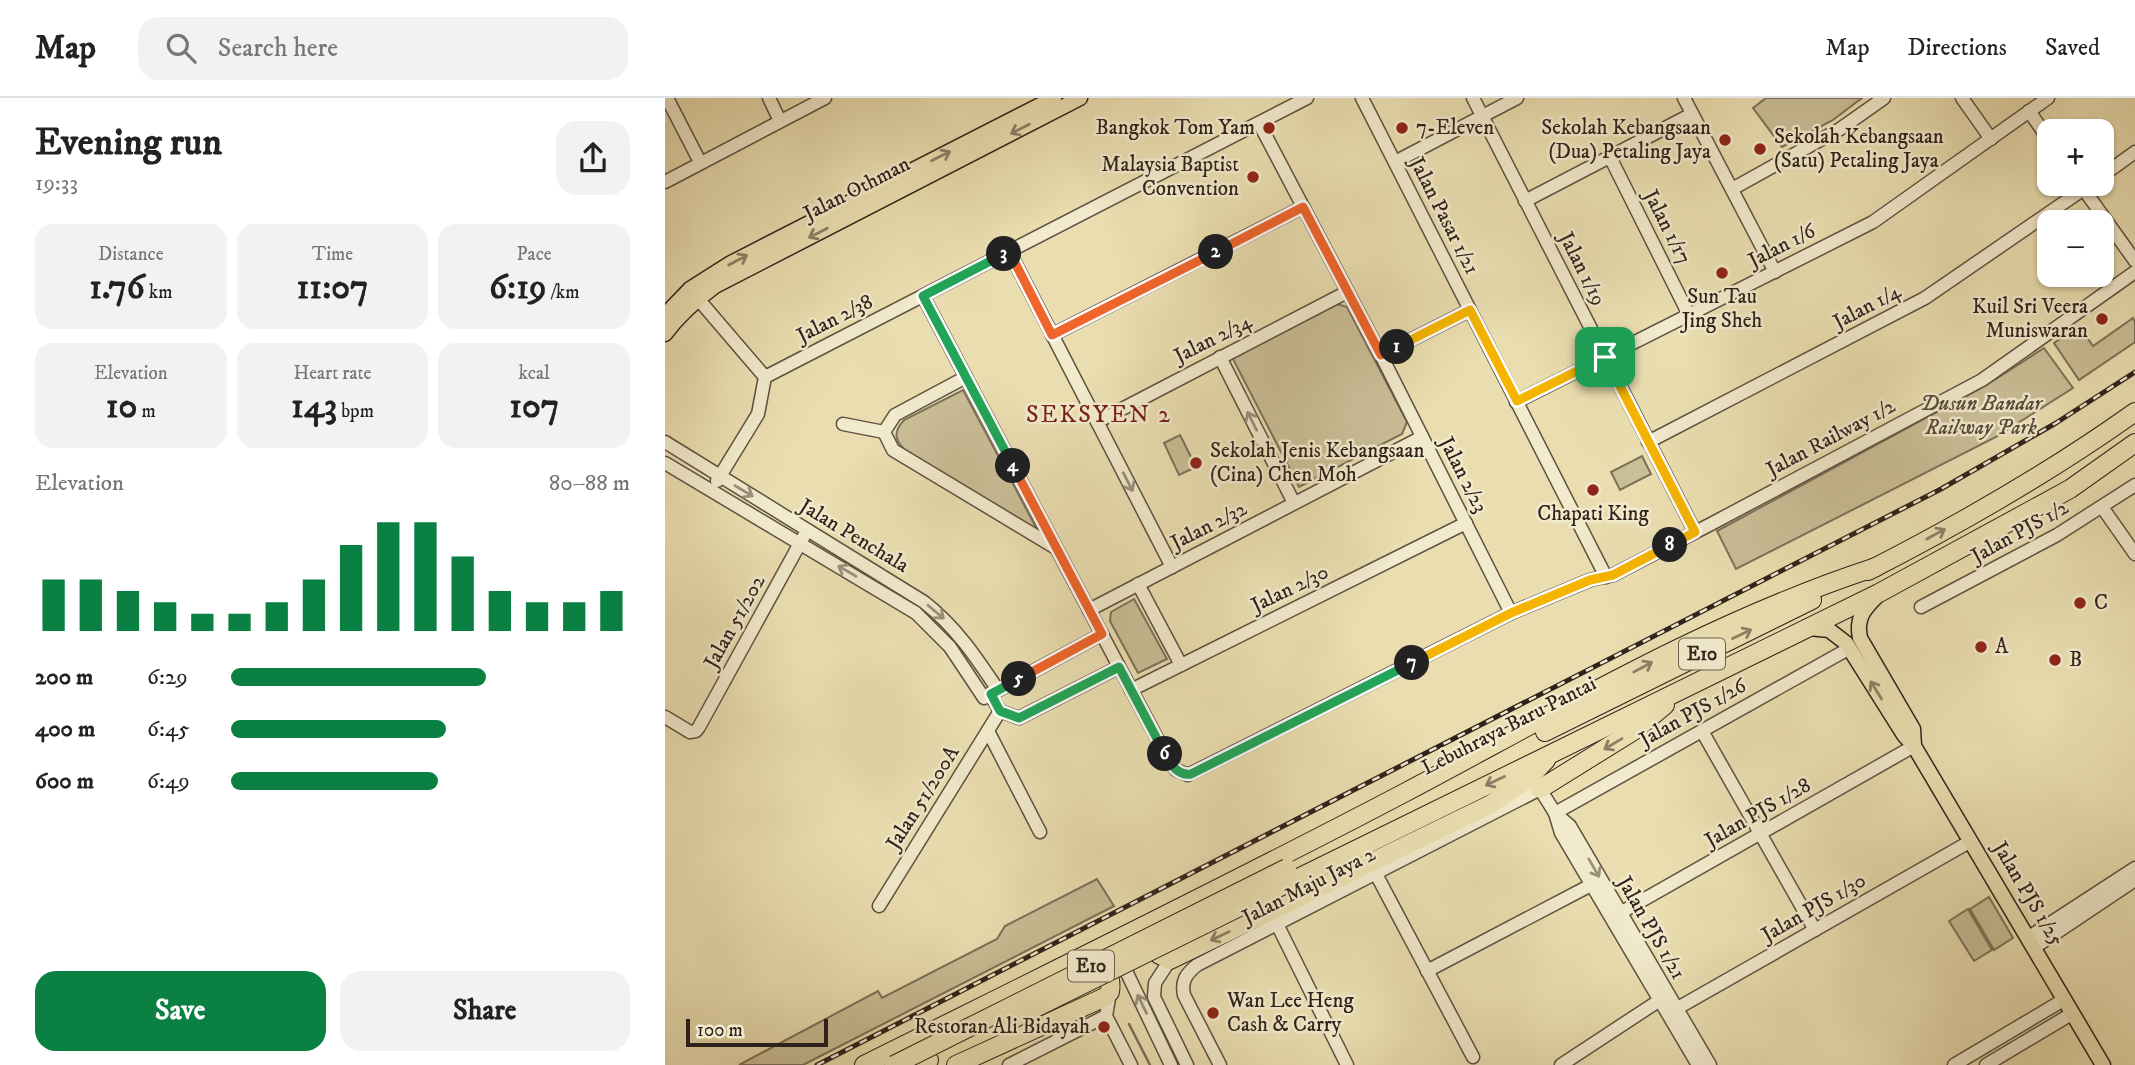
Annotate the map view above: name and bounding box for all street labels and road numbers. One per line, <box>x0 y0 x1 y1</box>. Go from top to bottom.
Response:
street label: Jalan Othman <box>798 151 915 228</box>
street label: Jalan Pasar 1/21 <box>1402 151 1485 279</box>
street label: Jalan 1/17 <box>1636 184 1697 268</box>
street label: Jalan 1/6 <box>1742 218 1821 275</box>
street label: Jalan 1/19 <box>1552 226 1612 310</box>
street label: Jalan 1/4 <box>1827 278 1906 336</box>
street label: Jalan 2/38 <box>791 289 877 350</box>
street label: Jalan 2/34 <box>1168 308 1257 370</box>
street label: Jalan Railway 1/2 <box>1760 393 1901 484</box>
street label: Jalan 2/23 <box>1432 431 1493 517</box>
street label: Jalan Penchala <box>793 492 914 579</box>
street label: Jalan PJS 1/2 <box>1965 494 2074 570</box>
street label: Jalan 2/32 <box>1165 496 1252 557</box>
street label: Jalan 2/30 <box>1245 559 1333 620</box>
street label: Jalan 51/202 <box>698 570 772 675</box>
road number: E10 <box>1679 638 1725 670</box>
street label: Lebuhraya Baru Pantai <box>1417 671 1601 781</box>
street label: Jalan PJS 1/26 <box>1633 672 1752 754</box>
street label: Jalan 51/200A <box>880 741 966 857</box>
street label: Jalan PJS 1/28 <box>1699 772 1816 855</box>
street label: Jalan PJS 1/25 <box>1986 835 2069 951</box>
street label: Jalan Maju Jaya 2 <box>1236 841 1380 932</box>
street label: Jalan PJS 1/30 <box>1755 868 1871 949</box>
street label: Jalan PJS 1/21 <box>1610 870 1691 984</box>
road number: E10 <box>1068 950 1114 982</box>

